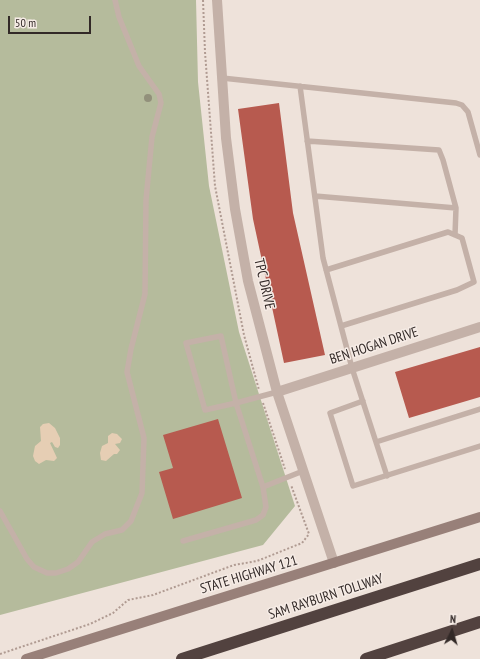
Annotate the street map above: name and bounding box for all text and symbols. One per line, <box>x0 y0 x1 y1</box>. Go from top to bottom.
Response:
scale bar <box>10 8 93 34</box>
text: 50 m <box>15 15 36 30</box>
street label: TPC DRIVE <box>250 257 278 311</box>
street label: BEN HOGAN DRIVE <box>328 324 420 368</box>
street label: STATE HIGHWAY 121 <box>198 552 300 598</box>
street label: SAM RAYBURN TOLLWAY <box>267 571 385 623</box>
north arrow <box>432 611 472 651</box>
text: N <box>449 612 457 626</box>

